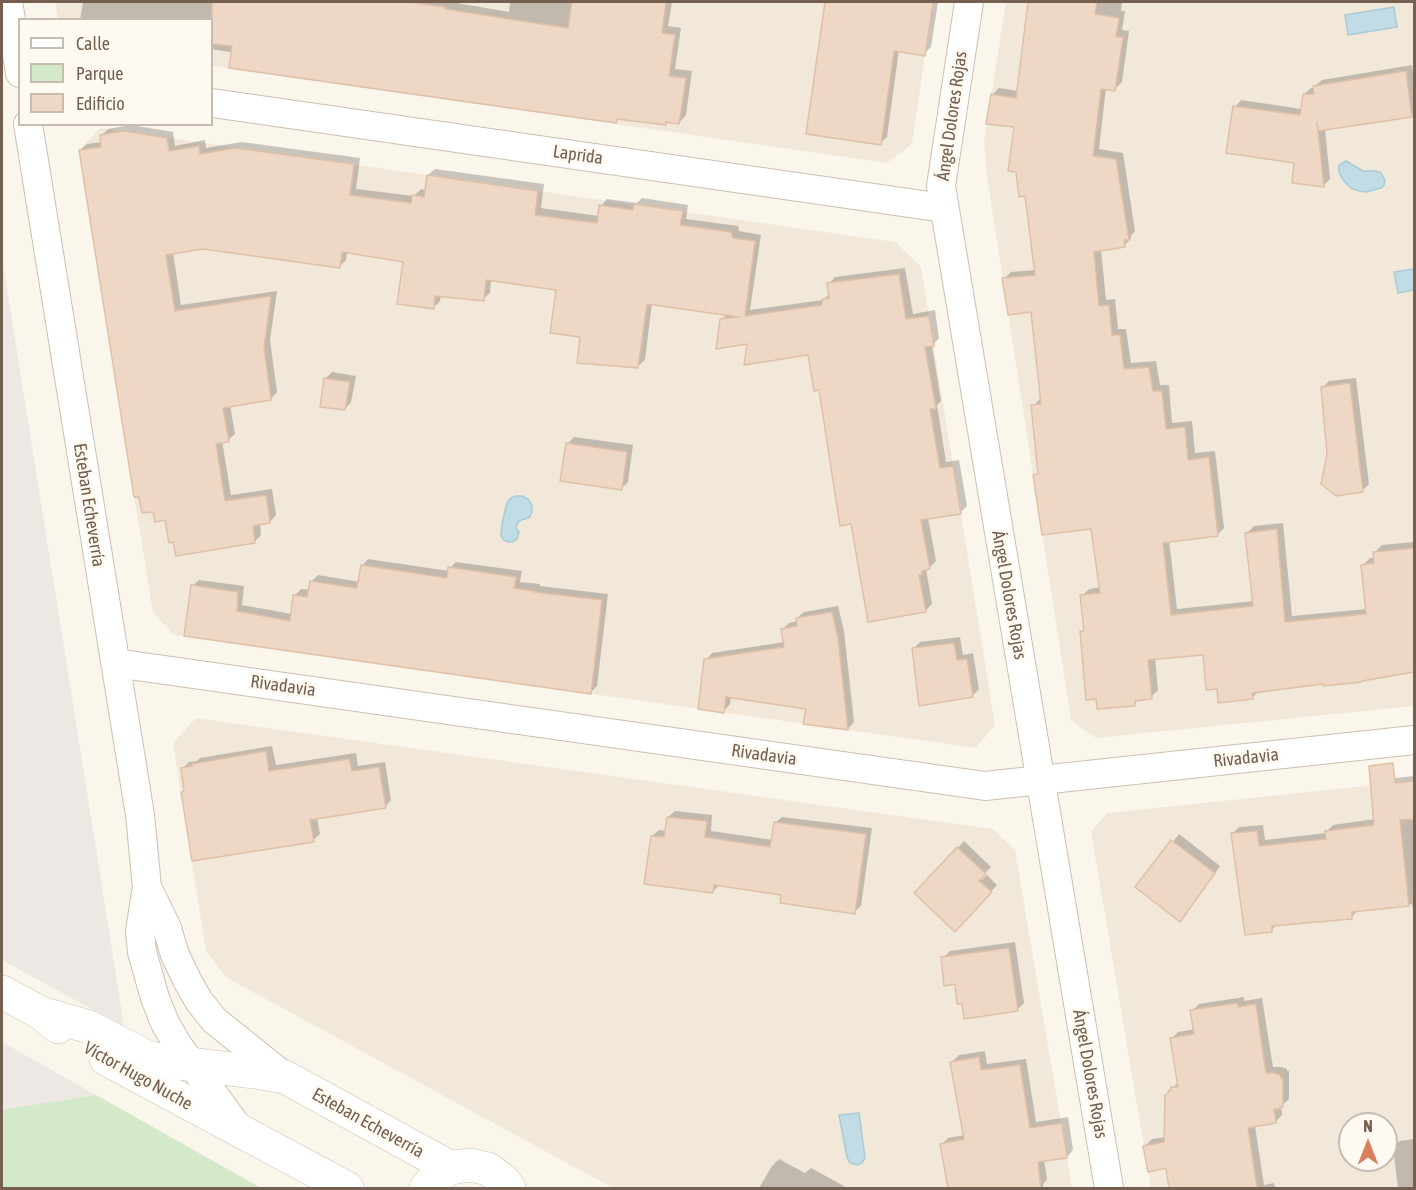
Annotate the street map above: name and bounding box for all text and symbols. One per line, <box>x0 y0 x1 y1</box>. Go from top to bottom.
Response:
legend <box>18 18 213 126</box>
text: Calle <box>76 33 110 54</box>
street label: Ángel Dolores Rojas <box>932 50 972 182</box>
text: Parque <box>76 63 124 84</box>
text: Edificio <box>76 93 125 114</box>
street label: Laprida <box>552 141 604 169</box>
street label: Esteban Echeverría <box>69 442 109 568</box>
street label: Ángel Dolores Rojas <box>987 529 1031 661</box>
street label: Rivadavia <box>249 671 317 701</box>
street label: Rivadavia <box>730 740 798 770</box>
street label: Rivadavia <box>1212 744 1280 772</box>
street label: Ángel Dolores Rojas <box>1068 1008 1112 1140</box>
street label: Víctor Hugo Nuche <box>80 1037 196 1115</box>
street label: Esteban Echeverría <box>308 1083 428 1163</box>
north arrow <box>1338 1112 1398 1172</box>
text: N <box>1363 1117 1373 1135</box>

